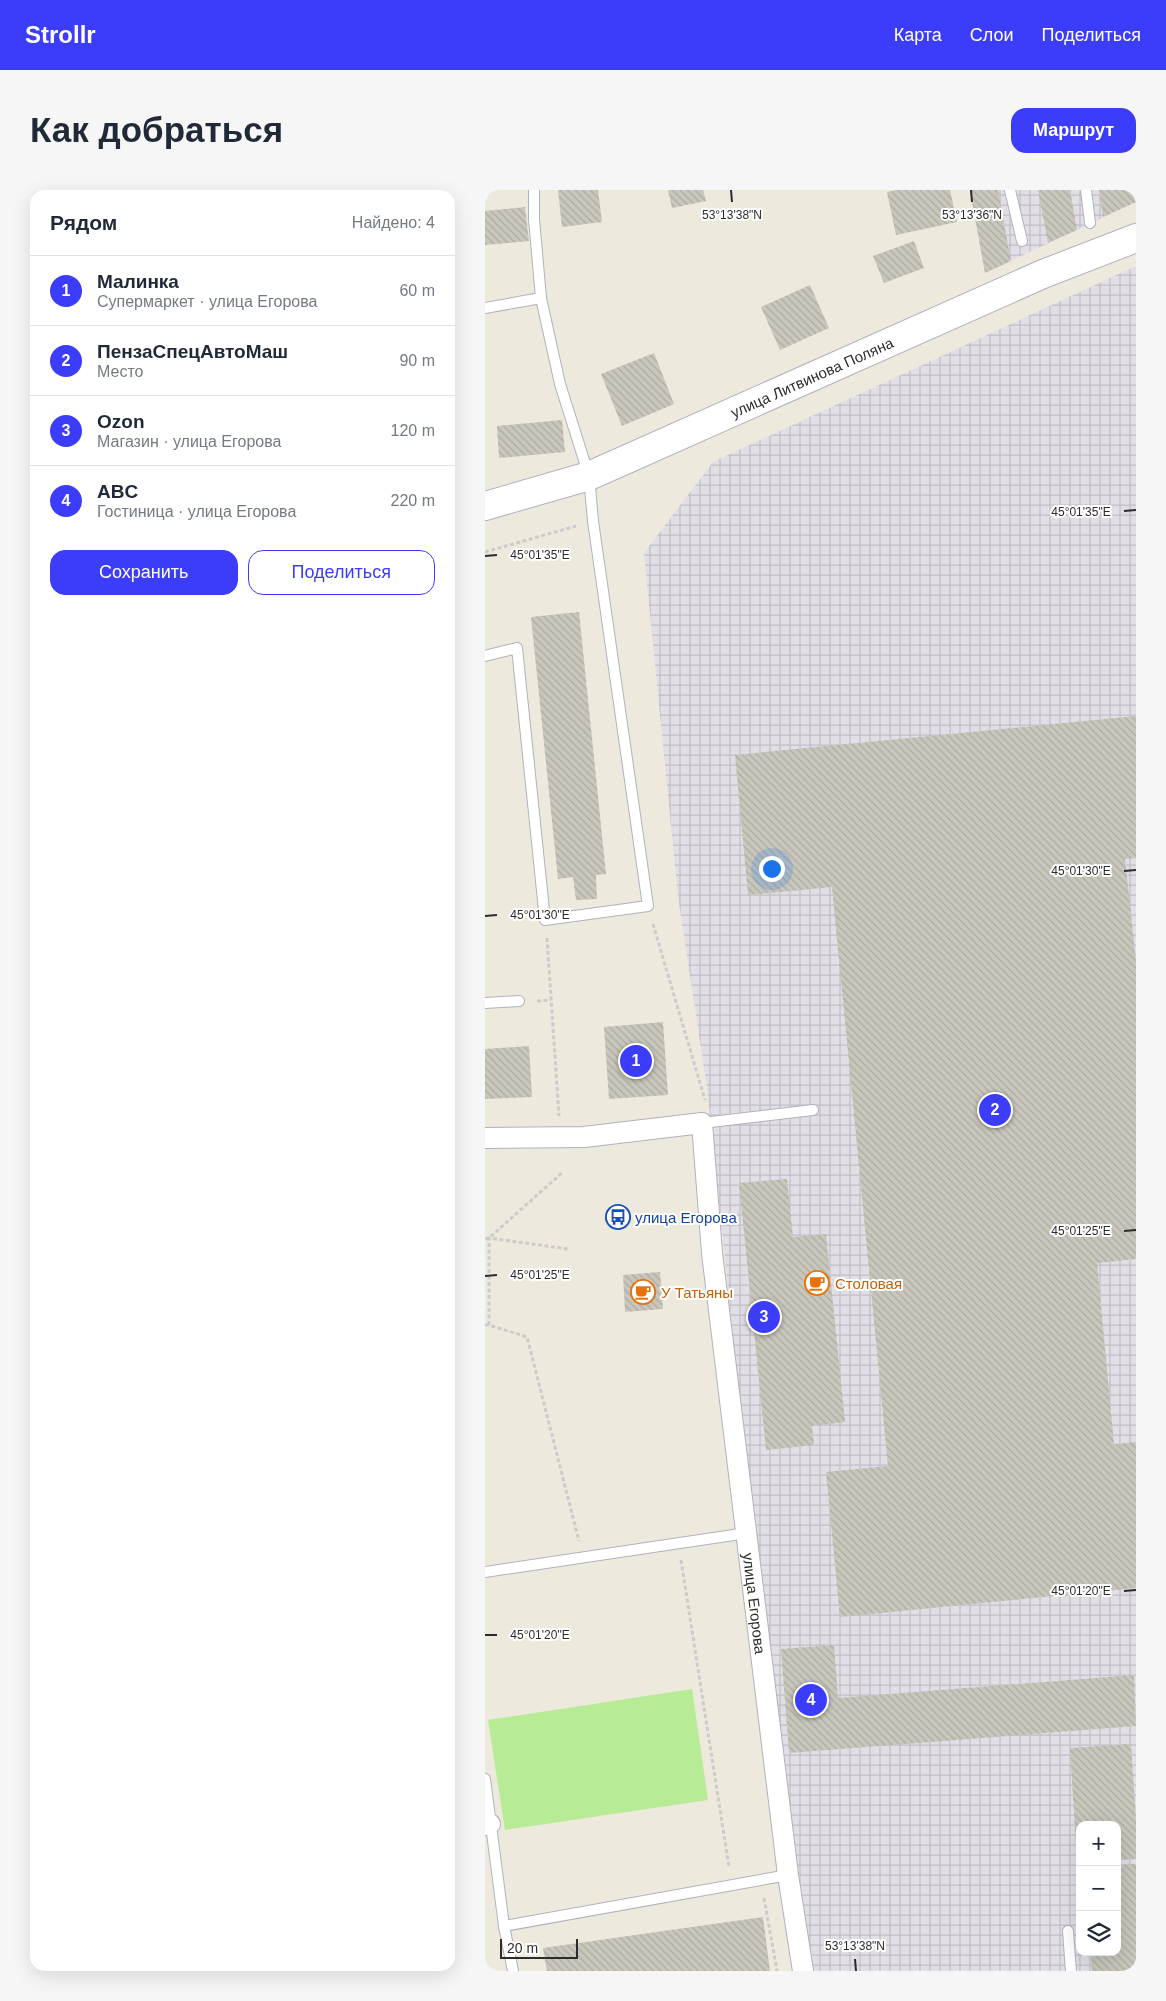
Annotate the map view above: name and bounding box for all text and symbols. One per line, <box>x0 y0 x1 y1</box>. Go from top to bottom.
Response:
text: Strollr <box>25 21 96 48</box>
text: Карта <box>894 25 942 45</box>
text: Слои <box>970 25 1014 45</box>
text: Поделиться <box>1042 25 1141 45</box>
button: Маршрут <box>1011 108 1136 153</box>
text: Как добраться <box>30 110 283 149</box>
text: 53°13'38"N <box>702 208 762 222</box>
text: 53°13'36"N <box>942 208 1002 222</box>
text: Рядом <box>50 211 117 234</box>
text: Найдено: 4 <box>352 214 435 231</box>
text: Малинка <box>97 271 179 292</box>
text: 1 <box>62 282 70 299</box>
text: 60 m <box>399 282 435 299</box>
text: Супермаркет · улица Егорова <box>97 293 317 310</box>
street label: улица Литвинова Поляна <box>728 333 896 420</box>
text: ПензаСпецАвтоМаш <box>97 341 288 362</box>
text: 2 <box>62 352 70 369</box>
text: 90 m <box>399 352 435 369</box>
text: Место <box>97 363 143 380</box>
text: Ozon <box>97 411 145 432</box>
text: 3 <box>62 422 70 439</box>
text: 120 m <box>391 422 435 439</box>
text: Магазин · улица Егорова <box>97 433 281 450</box>
text: ABC <box>97 481 138 502</box>
text: 4 <box>62 492 70 509</box>
text: 220 m <box>391 492 435 509</box>
text: Гостиница · улица Егорова <box>97 503 296 520</box>
text: 45°01'35"E <box>1051 505 1111 519</box>
text: 45°01'35"E <box>510 548 570 562</box>
button: Сохранить <box>50 550 238 595</box>
button: Поделиться <box>248 550 435 595</box>
your location <box>759 856 785 882</box>
text: 45°01'30"E <box>1051 864 1111 878</box>
text: 45°01'30"E <box>510 908 570 922</box>
pin: 1 <box>620 1042 652 1080</box>
pin: 2 <box>979 1091 1011 1129</box>
bus stop icon: улица Егорова <box>605 1204 631 1230</box>
place label: улица Егорова <box>635 1209 737 1226</box>
text: 45°01'25"E <box>1051 1224 1111 1238</box>
text: 45°01'25"E <box>510 1268 570 1282</box>
cafe icon: Столовая <box>804 1270 830 1296</box>
place label: Столовая <box>835 1275 902 1292</box>
cafe icon: У Татьяны <box>630 1279 656 1305</box>
place label: У Татьяны <box>661 1284 733 1301</box>
pin: 3 <box>748 1298 780 1336</box>
street label: улица Егорова <box>740 1552 769 1655</box>
text: 45°01'20"E <box>1051 1584 1111 1598</box>
text: 45°01'20"E <box>510 1628 570 1642</box>
pin: 4 <box>795 1681 827 1719</box>
map controls <box>1076 1821 1121 1956</box>
button: + <box>1076 1821 1121 1866</box>
button: − <box>1076 1866 1121 1911</box>
button: layers <box>1076 1911 1121 1956</box>
scale bar <box>500 1936 577 1959</box>
text: 53°13'38"N <box>825 1939 885 1953</box>
text: 20 m <box>507 1940 538 1956</box>

